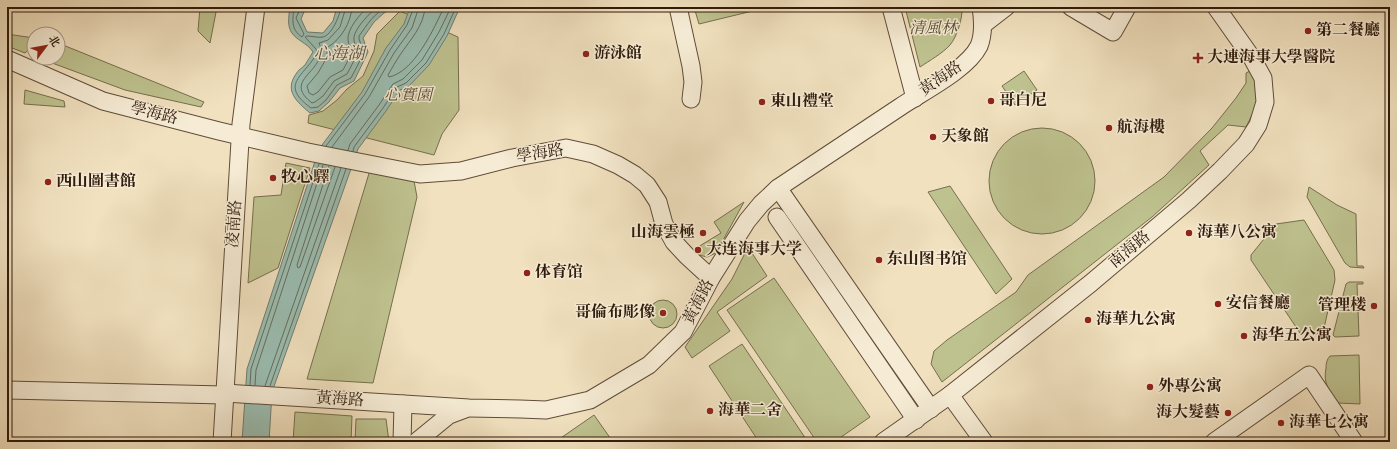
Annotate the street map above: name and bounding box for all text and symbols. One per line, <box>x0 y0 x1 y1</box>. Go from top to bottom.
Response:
park label: 清風林 <box>909 18 959 40</box>
place label: 第二餐廳 <box>1316 20 1380 42</box>
north arrow <box>26 26 66 66</box>
marker: 第二餐廳 <box>1303 26 1313 36</box>
text: 北 <box>44 33 62 50</box>
water label: 心海湖 <box>314 43 367 66</box>
place label: 游泳館 <box>594 43 642 65</box>
place label: 大連海事大學醫院 <box>1207 47 1335 69</box>
marker: 游泳館 <box>581 49 591 59</box>
marker: 大連海事大學醫院 <box>1192 52 1204 64</box>
street label: 黃海路 <box>915 56 967 102</box>
park label: 心實園 <box>384 85 435 107</box>
place label: 哥白尼 <box>999 90 1047 112</box>
place label: 東山禮堂 <box>770 91 834 113</box>
marker: 哥白尼 <box>986 96 996 106</box>
marker: 東山禮堂 <box>757 97 767 107</box>
street label: 學海路 <box>128 98 180 130</box>
place label: 航海樓 <box>1117 117 1165 139</box>
marker: 航海樓 <box>1104 123 1114 133</box>
place label: 天象館 <box>941 126 989 148</box>
marker: 天象館 <box>928 132 938 142</box>
street label: 學海路 <box>515 139 565 169</box>
place label: 牧心驛 <box>281 167 330 189</box>
place label: 西山圖書館 <box>56 171 136 193</box>
marker: 牧心驛 <box>268 173 278 183</box>
marker: 西山圖書館 <box>43 177 53 187</box>
street label: 凌南路 <box>222 199 248 249</box>
place label: 山海雲極 <box>631 222 695 244</box>
place label: 海華八公寓 <box>1197 222 1277 244</box>
street label: 南海路 <box>1105 226 1155 274</box>
marker: 山海雲極 <box>698 228 708 238</box>
marker: 海華八公寓 <box>1184 228 1194 238</box>
place label: 大连海事大学 <box>706 239 802 261</box>
marker: 大连海事大学 <box>693 245 703 255</box>
place label: 东山图书馆 <box>887 249 967 271</box>
marker: 东山图书馆 <box>874 255 884 265</box>
place label: 体育馆 <box>535 262 583 284</box>
marker: 体育馆 <box>522 268 532 278</box>
street label: 黃海路 <box>678 276 720 328</box>
place label: 安信餐廳 <box>1226 293 1290 315</box>
place label: 管理楼 <box>1318 295 1366 317</box>
marker: 安信餐廳 <box>1213 299 1223 309</box>
marker: 管理楼 <box>1369 301 1379 311</box>
place label: 哥倫布彫像 <box>575 302 655 324</box>
marker: 哥倫布彫像 <box>658 308 668 318</box>
place label: 海華九公寓 <box>1096 309 1176 331</box>
marker: 海華九公寓 <box>1083 315 1093 325</box>
place label: 海华五公寓 <box>1252 325 1332 347</box>
marker: 海华五公寓 <box>1239 331 1249 341</box>
place label: 外專公寓 <box>1158 376 1222 398</box>
marker: 外專公寓 <box>1145 382 1155 392</box>
street label: 黃海路 <box>315 388 365 412</box>
place label: 海華二舍 <box>718 400 782 422</box>
place label: 海大髮藝 <box>1156 402 1220 424</box>
marker: 海華二舍 <box>705 406 715 416</box>
marker: 海大髮藝 <box>1223 408 1233 418</box>
place label: 海華七公寓 <box>1289 412 1369 434</box>
marker: 海華七公寓 <box>1276 418 1286 428</box>

